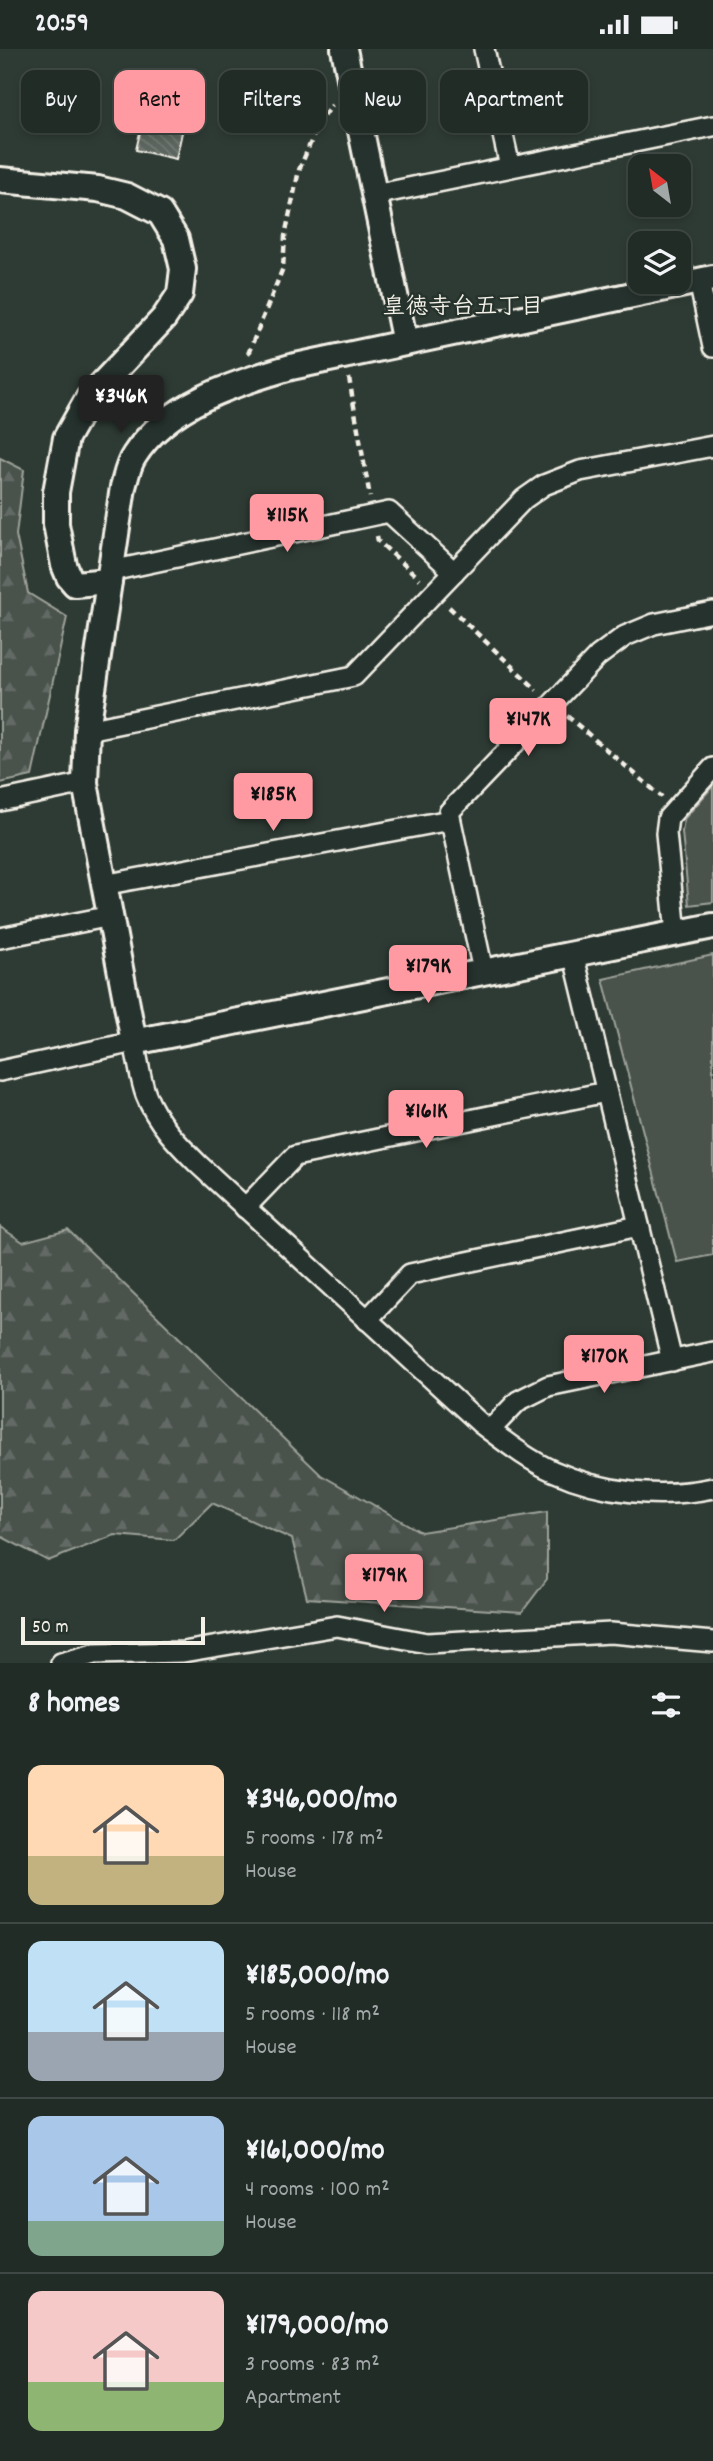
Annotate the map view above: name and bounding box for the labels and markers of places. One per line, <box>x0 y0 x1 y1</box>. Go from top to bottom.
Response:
pin: ¥346K <box>72 375 170 435</box>
pin: ¥115K <box>238 495 336 554</box>
pin: ¥147K <box>479 699 577 758</box>
pin: ¥185K <box>224 773 322 833</box>
pin: ¥179K <box>379 946 477 1005</box>
pin: ¥161K <box>377 1091 475 1150</box>
pin: ¥170K <box>555 1335 653 1395</box>
pin: ¥179K <box>335 1555 433 1614</box>

